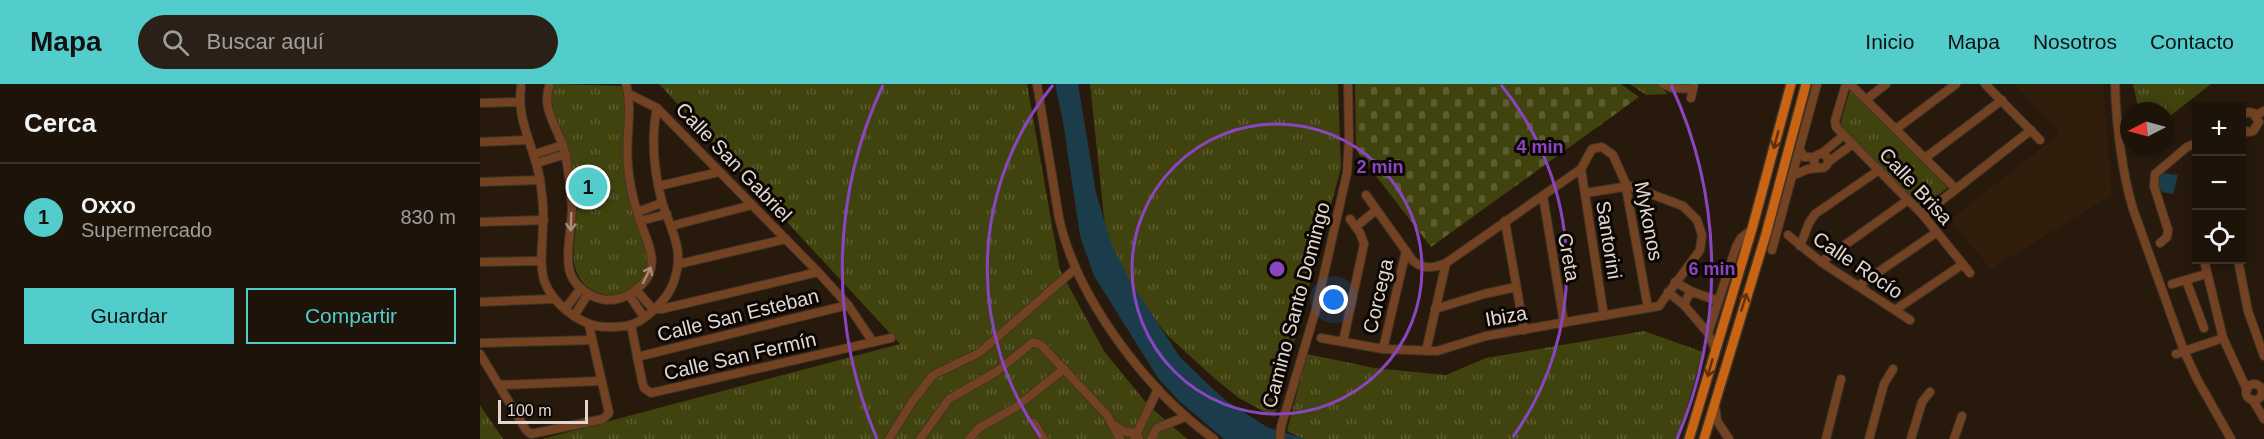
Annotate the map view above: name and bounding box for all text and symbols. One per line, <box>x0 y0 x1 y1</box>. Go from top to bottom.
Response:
search box <box>138 15 558 69</box>
text: Mapa <box>30 26 102 57</box>
icon: search <box>159 26 192 59</box>
text: Buscar aquí <box>207 29 324 54</box>
text: Inicio <box>1865 30 1914 53</box>
text: Mapa <box>1947 30 2000 53</box>
text: Nosotros <box>2033 30 2117 53</box>
text: Contacto <box>2150 30 2234 53</box>
street label: Calle San Gabriel <box>672 98 796 226</box>
north arrow <box>2120 102 2174 156</box>
map controls <box>2192 102 2246 264</box>
button: + <box>2192 102 2246 156</box>
text: Cerca <box>24 108 96 138</box>
one-way arrow <box>1770 131 1781 150</box>
text: 4 min <box>1516 137 1564 157</box>
street label: Calle Brisa <box>1875 143 1958 230</box>
button: − <box>2192 156 2246 210</box>
text: 2 min <box>1356 157 1404 177</box>
pin: 1 <box>568 164 608 210</box>
street label: Mykonos <box>1631 180 1667 262</box>
text: Oxxo <box>81 193 136 218</box>
street label: Santorini <box>1592 199 1626 281</box>
street label: Camino Santo Domingo <box>1258 200 1334 410</box>
text: 1 <box>38 206 49 228</box>
text: 830 m <box>400 206 456 228</box>
button: locate <box>2192 210 2246 264</box>
one-way arrow <box>566 211 577 231</box>
text: Supermercado <box>81 219 212 241</box>
street label: Calle Rocío <box>1809 227 1907 303</box>
street label: Creta <box>1554 231 1584 284</box>
street label: Corcega <box>1359 256 1397 335</box>
centre of rings <box>1267 259 1287 279</box>
text: 6 min <box>1688 259 1736 279</box>
one-way arrow <box>642 267 653 285</box>
street label: Calle San Esteban <box>655 284 821 346</box>
your location <box>1319 285 1348 314</box>
button: Guardar <box>24 288 234 344</box>
button: Compartir <box>246 288 456 344</box>
one-way arrow <box>1740 293 1751 312</box>
street label: Ibiza <box>1483 301 1530 331</box>
street label: Calle San Fermín <box>662 328 818 384</box>
one-way arrow <box>1704 358 1715 377</box>
scale bar <box>498 397 588 424</box>
text: 100 m <box>507 402 551 419</box>

